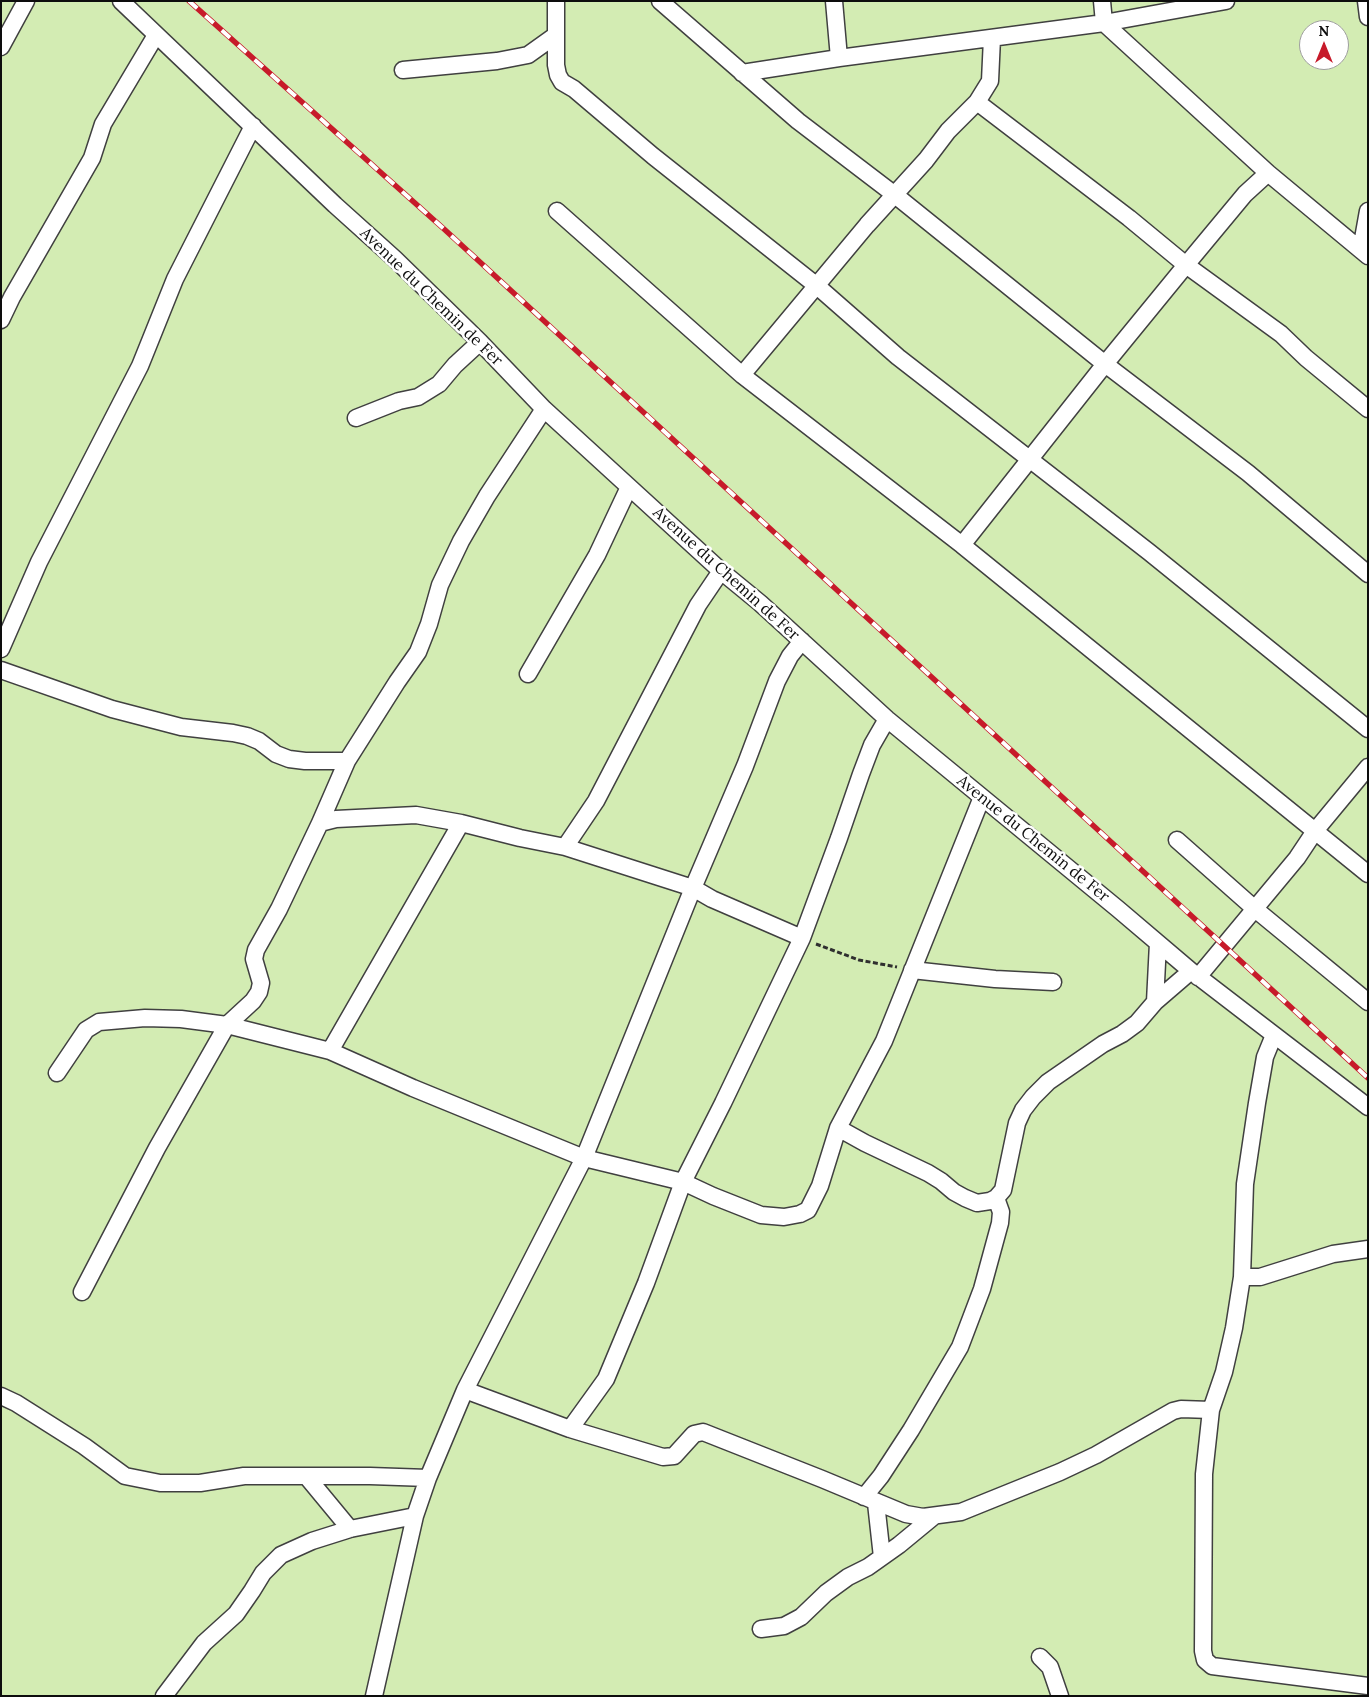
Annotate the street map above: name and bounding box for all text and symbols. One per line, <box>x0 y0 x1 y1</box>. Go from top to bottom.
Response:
north arrow <box>1299 20 1349 70</box>
text: N <box>1319 22 1329 40</box>
street label: Avenue du Chemin de Fer <box>356 224 506 370</box>
street label: Avenue du Chemin de Fer <box>649 503 803 645</box>
street label: Avenue du Chemin de Fer <box>953 772 1113 906</box>

